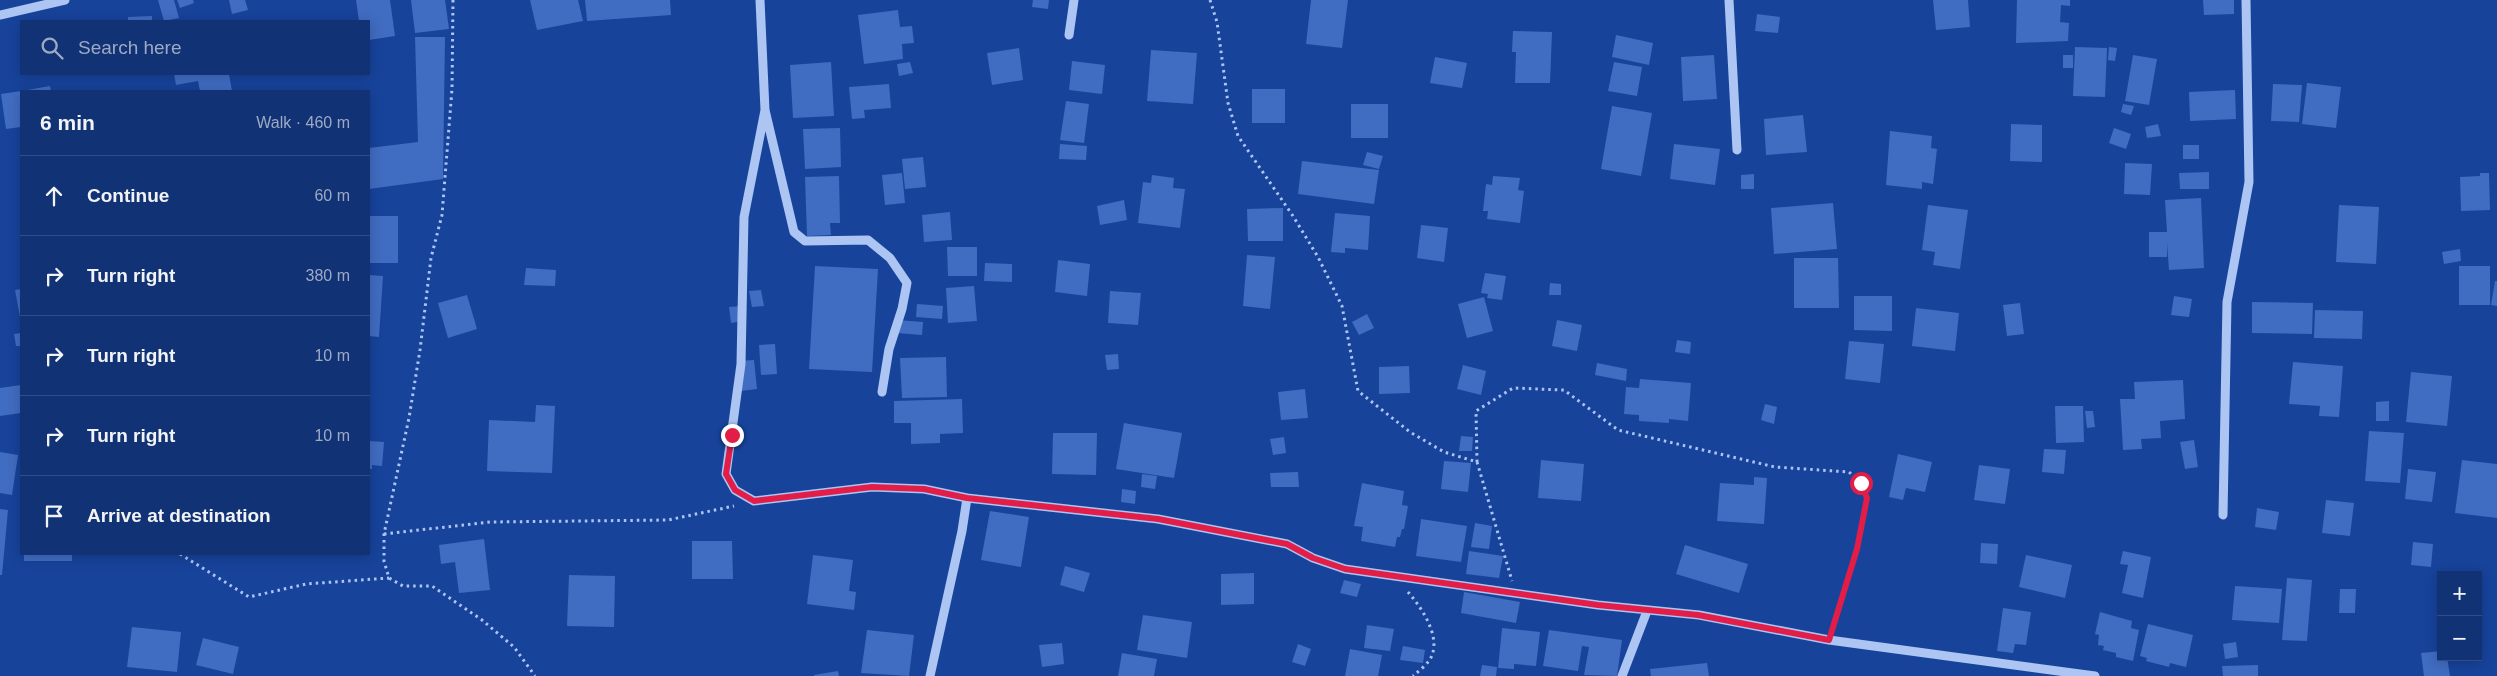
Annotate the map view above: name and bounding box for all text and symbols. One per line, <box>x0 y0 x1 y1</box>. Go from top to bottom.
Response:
search box <box>20 20 370 75</box>
icon: search <box>38 34 66 62</box>
text: Search here <box>78 37 182 58</box>
text: 6 min <box>40 111 95 134</box>
text: Walk · 460 m <box>256 114 350 131</box>
icon: ahead <box>40 182 68 210</box>
text: Continue <box>87 185 169 206</box>
text: 60 m <box>314 187 350 204</box>
icon: right <box>40 262 68 290</box>
text: Turn right <box>87 265 175 286</box>
text: 380 m <box>306 267 350 284</box>
icon: right <box>40 342 68 370</box>
text: Turn right <box>87 345 175 366</box>
text: 10 m <box>314 347 350 364</box>
icon: right <box>40 422 68 450</box>
route end <box>721 424 744 447</box>
text: Turn right <box>87 425 175 446</box>
text: 10 m <box>314 427 350 444</box>
route start <box>1850 472 1873 495</box>
icon: arrive <box>40 502 68 530</box>
text: Arrive at destination <box>87 505 271 526</box>
map controls <box>2437 571 2482 661</box>
button: + <box>2437 571 2482 616</box>
button: − <box>2437 616 2482 661</box>

